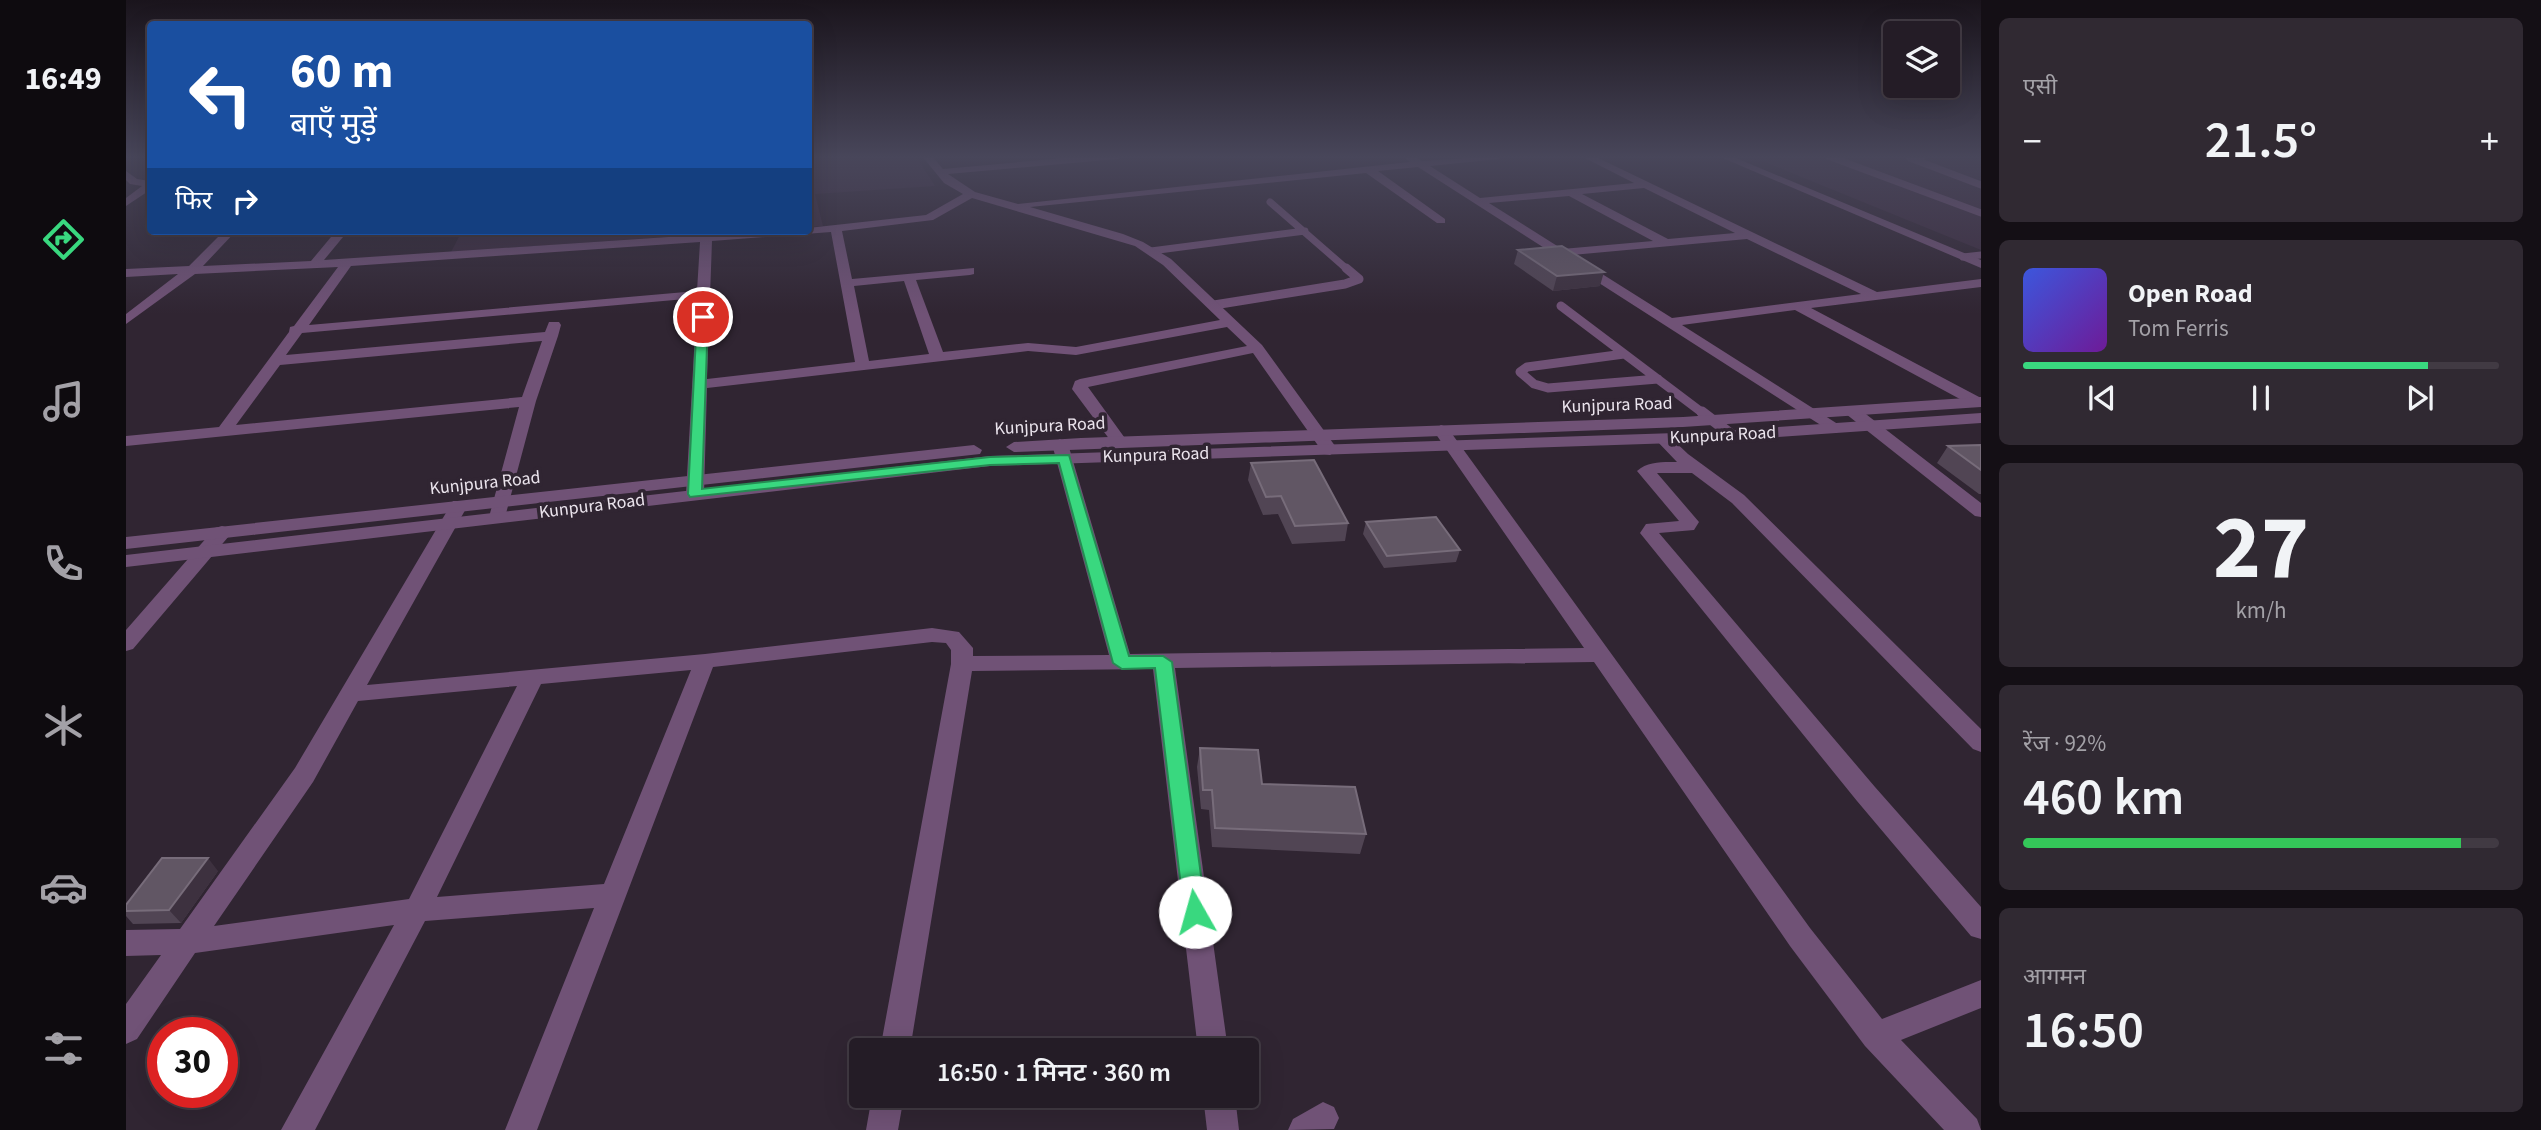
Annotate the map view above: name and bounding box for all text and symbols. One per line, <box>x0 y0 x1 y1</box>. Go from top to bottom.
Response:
map controls <box>1883 21 1960 98</box>
button: layers <box>1883 21 1960 98</box>
text: 60 m <box>290 37 394 107</box>
icon: left <box>175 49 266 140</box>
text: 16:49 <box>24 56 102 102</box>
text: एसी <box>2023 70 2057 103</box>
text: बाएँ मुड़ें <box>290 102 377 148</box>
text: 21.5° <box>2205 104 2317 178</box>
text: − <box>2023 115 2042 169</box>
text: + <box>2480 115 2499 169</box>
text: फिर <box>175 182 212 219</box>
icon: right <box>226 182 264 220</box>
icon: directions <box>39 215 88 264</box>
text: Open Road <box>2128 275 2253 312</box>
pin <box>673 287 733 347</box>
icon: arrive <box>684 298 722 336</box>
text: Tom Ferris <box>2128 312 2229 345</box>
icon: music <box>39 377 88 426</box>
icon: previous <box>2083 379 2121 417</box>
icon: pause <box>2242 379 2280 417</box>
icon: next <box>2401 379 2439 417</box>
street label: Kunjpura Road <box>1561 391 1673 419</box>
street label: Kunjpura Road <box>994 411 1106 441</box>
street label: Kunpura Road <box>1669 420 1777 450</box>
street label: Kunpura Road <box>1102 441 1210 469</box>
street label: Kunjpura Road <box>428 465 542 501</box>
text: 27 <box>2213 484 2309 613</box>
street label: Kunpura Road <box>538 487 646 525</box>
icon: phone <box>39 539 88 588</box>
text: km/h <box>2235 594 2287 627</box>
icon: climate <box>39 701 88 750</box>
text: रेंज · 92% <box>2023 727 2106 760</box>
text: 460 km <box>2023 761 2184 835</box>
icon: car <box>39 863 88 912</box>
position arrow <box>1158 875 1232 949</box>
text: आगमन <box>2023 960 2086 993</box>
text: 16:50 <box>2023 994 2144 1068</box>
speed limit sign: 30 <box>147 1017 238 1108</box>
icon: filters <box>39 1024 88 1073</box>
text: 16:50 · 1 मिनट · 360 m <box>937 1054 1171 1091</box>

